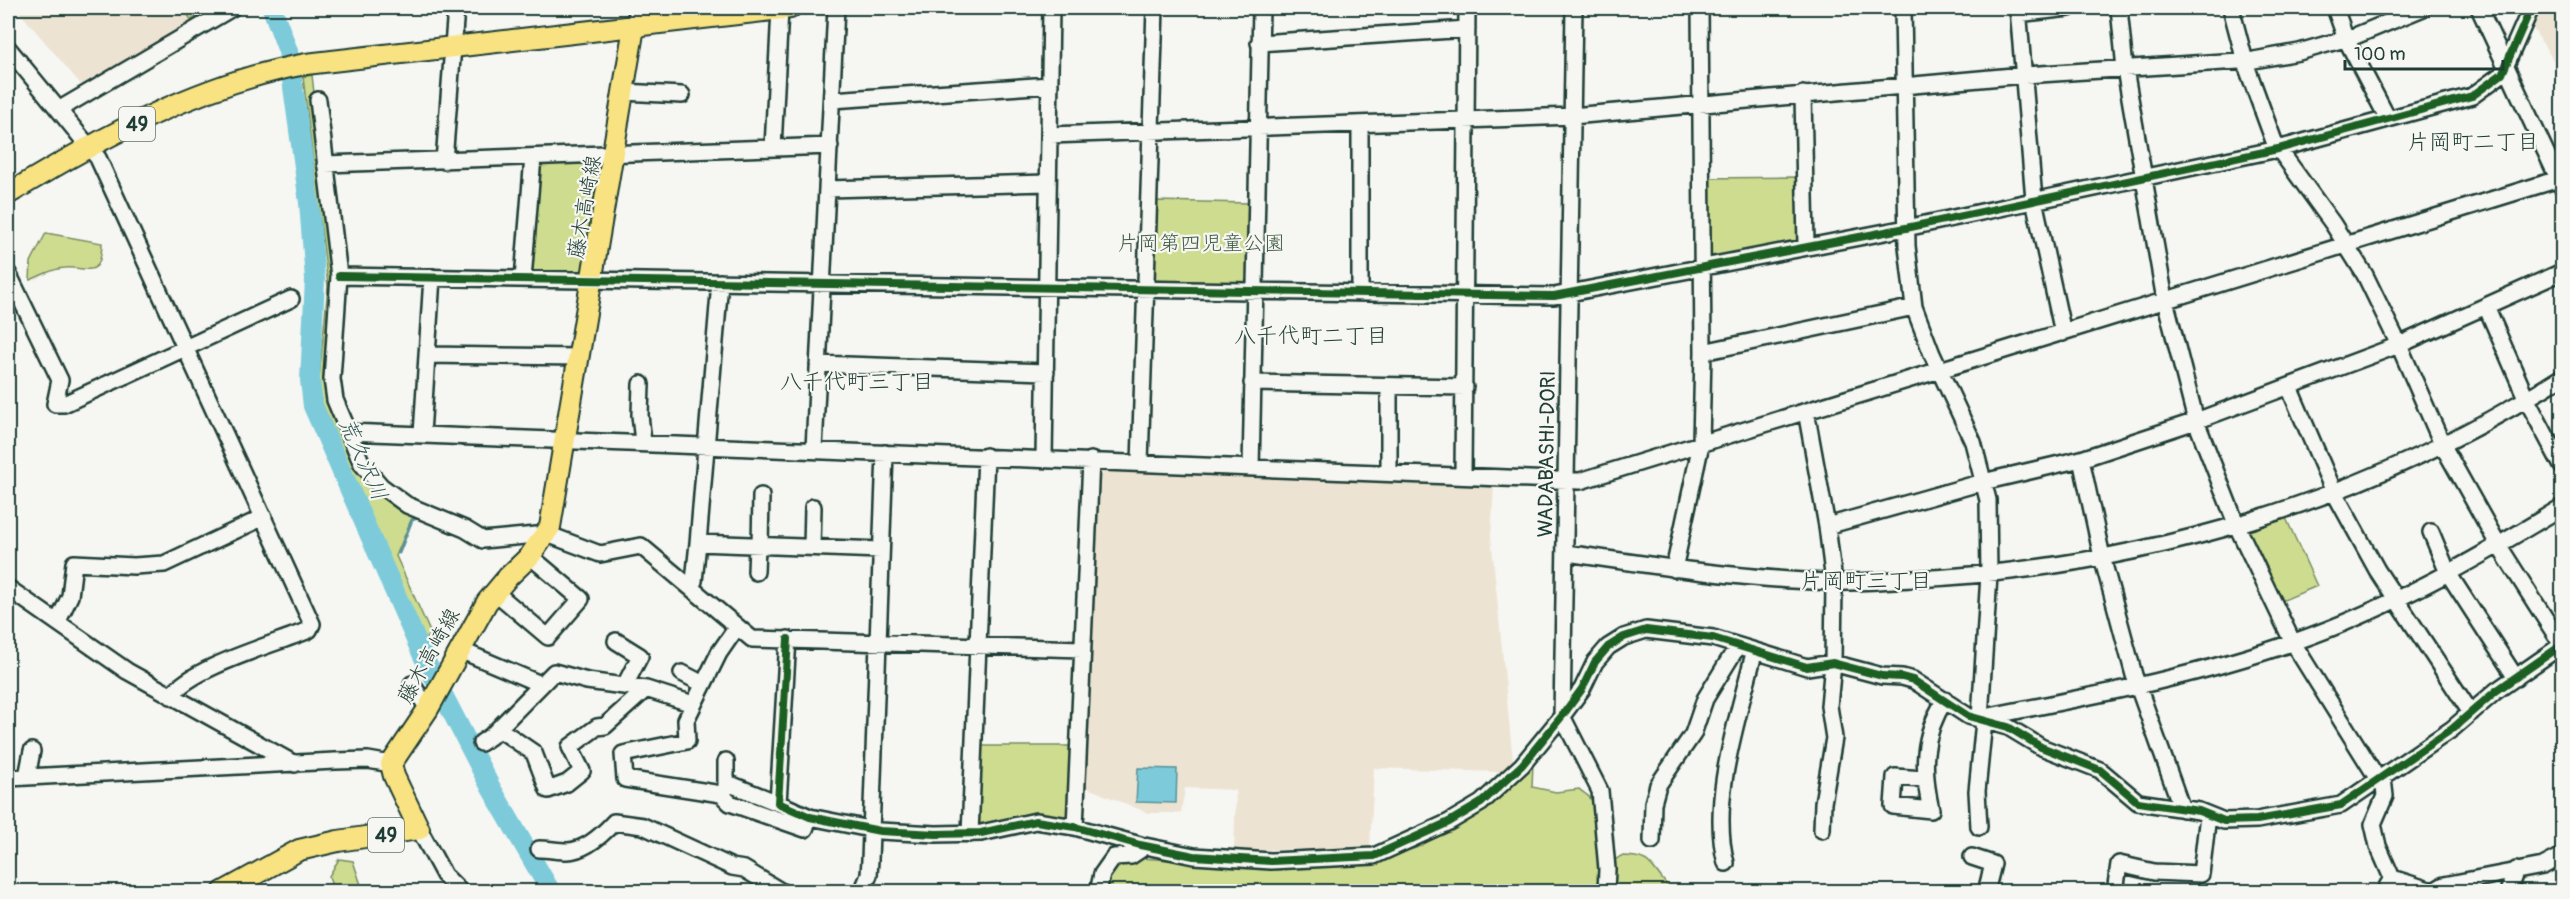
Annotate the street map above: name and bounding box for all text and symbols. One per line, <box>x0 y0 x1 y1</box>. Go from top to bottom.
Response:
scale bar <box>2345 33 2502 71</box>
text: 100 m <box>2354 43 2406 66</box>
road number: 49 <box>119 107 155 141</box>
district label: 片岡町二丁目 <box>2407 128 2539 156</box>
street label: 藤木高崎線 <box>563 153 607 261</box>
park label: 片岡第四児童公園 <box>1117 230 1285 257</box>
district label: 八千代町二丁目 <box>1234 322 1388 350</box>
district label: 八千代町三丁目 <box>780 368 934 396</box>
street label: WADABASHI-DORI <box>1532 370 1562 538</box>
water label: 荒久沢川 <box>332 413 394 505</box>
district label: 片岡町三丁目 <box>1800 567 1932 595</box>
street label: 藤木高崎線 <box>392 604 466 708</box>
road number: 49 <box>368 818 404 852</box>

